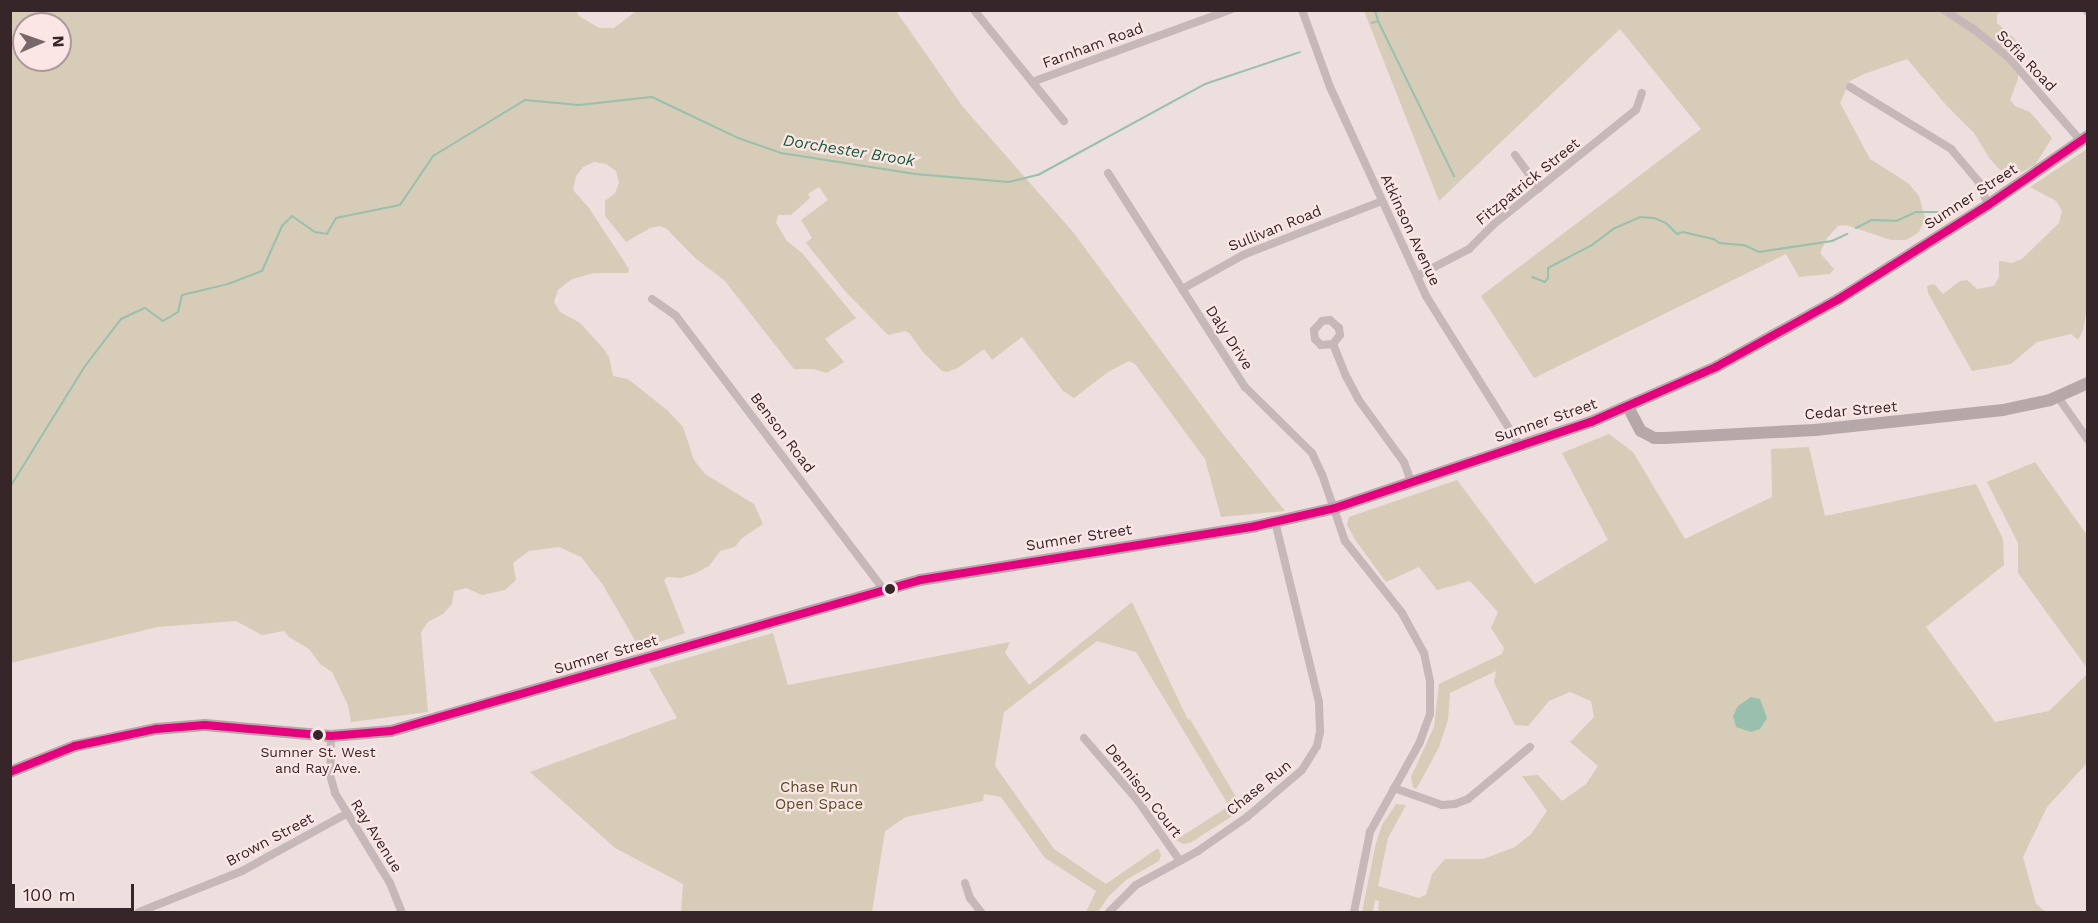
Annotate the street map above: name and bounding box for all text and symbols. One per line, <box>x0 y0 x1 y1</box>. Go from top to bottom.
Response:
north arrow <box>12 12 72 72</box>
street label: Farnham Road <box>1040 19 1146 73</box>
street label: Sofia Road <box>1992 26 2060 96</box>
text: N <box>49 35 68 48</box>
water label: Dorchester Brook <box>782 131 916 171</box>
street label: Fitzpatrick Street <box>1472 135 1584 229</box>
street label: Sumner Street <box>1921 160 2021 234</box>
street label: Atkinson Avenue <box>1376 171 1444 289</box>
street label: Sullivan Road <box>1226 202 1324 256</box>
street label: Daly Drive <box>1201 302 1257 374</box>
street label: Benson Road <box>746 389 818 477</box>
street label: Sumner Street <box>1492 395 1600 447</box>
street label: Cedar Street <box>1804 398 1898 424</box>
street label: Sumner Street <box>1025 521 1133 555</box>
unlabelled marker <box>884 583 896 595</box>
street label: Sumner Street <box>552 632 660 678</box>
marker: Sumner St. West and Ray Ave. <box>312 729 324 741</box>
street label: Dennison Court <box>1101 741 1185 841</box>
place label: Sumner St. West and Ray Ave. <box>260 744 376 776</box>
street label: Chase Run <box>1223 756 1295 820</box>
park label: Chase Run Open Space <box>775 778 863 813</box>
street label: Ray Avenue <box>346 796 406 876</box>
street label: Brown Street <box>223 809 317 871</box>
scale bar <box>15 872 136 910</box>
text: 100 m <box>23 884 76 905</box>

